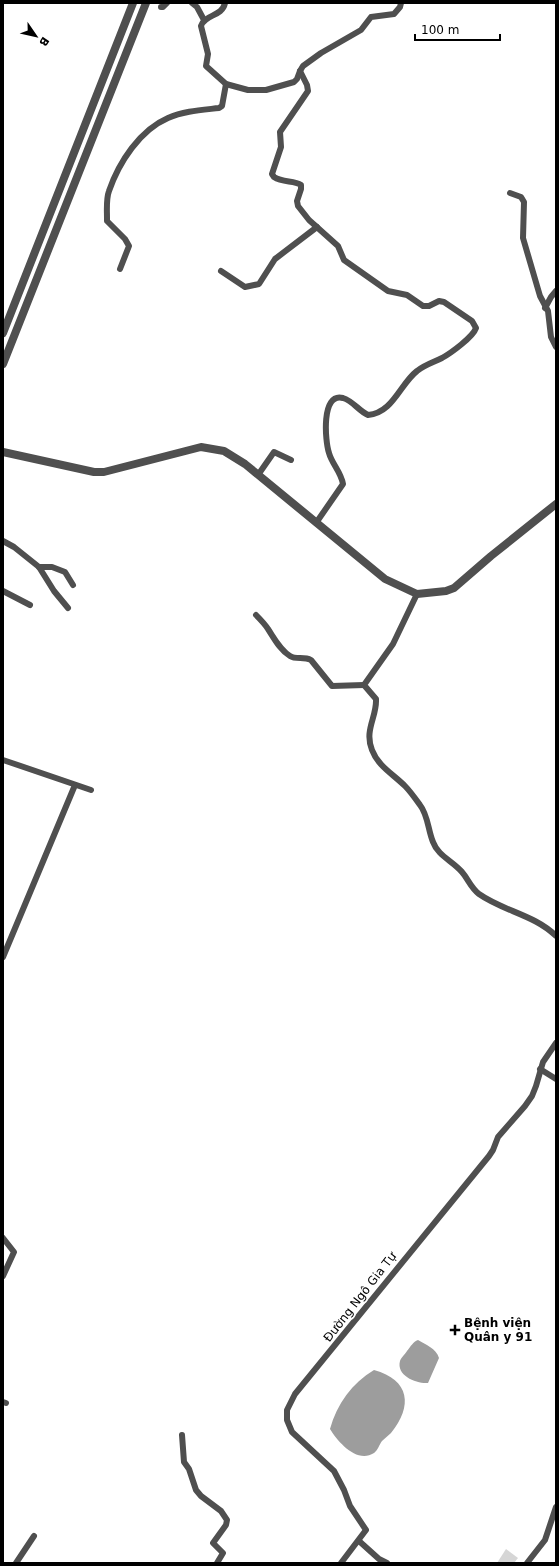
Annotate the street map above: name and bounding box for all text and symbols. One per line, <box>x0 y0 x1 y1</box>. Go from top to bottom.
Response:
north arrow <box>16 16 56 56</box>
scale bar <box>415 16 500 42</box>
text: 100 m <box>421 23 459 37</box>
text: B <box>36 34 52 48</box>
street label: Đường Ngô Gia Tự <box>321 1248 400 1345</box>
place label: Bệnh viện Quân y 91 <box>464 1316 532 1344</box>
marker: Bệnh viện Quân y 91 <box>449 1324 461 1336</box>

